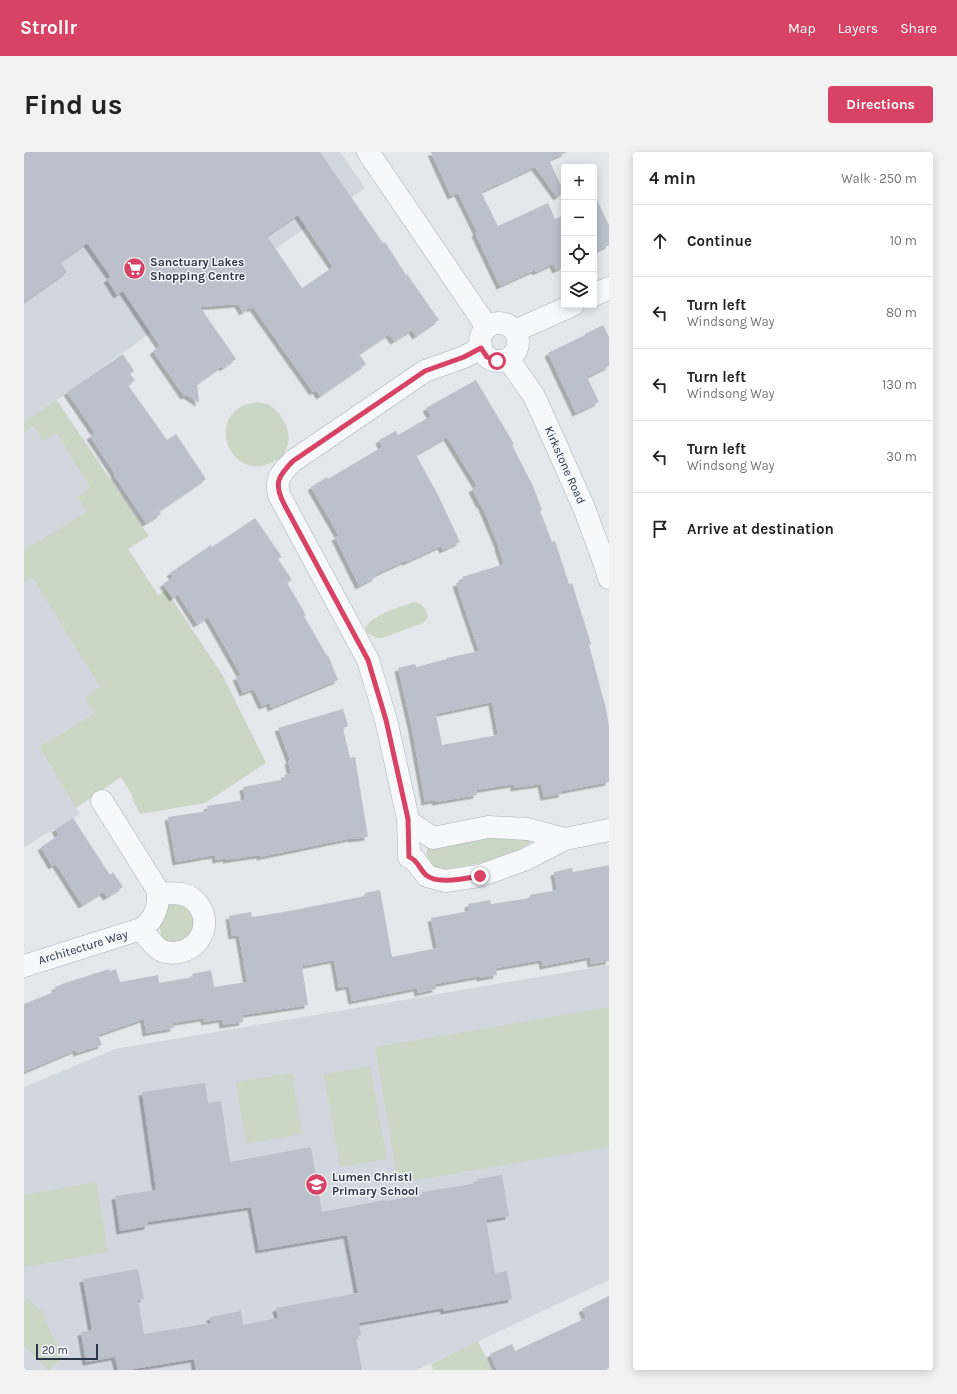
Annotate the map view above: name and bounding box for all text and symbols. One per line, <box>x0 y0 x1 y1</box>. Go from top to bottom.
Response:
text: Strollr <box>20 17 77 39</box>
text: Map <box>788 20 816 37</box>
text: Layers <box>838 20 878 37</box>
text: Share <box>900 20 937 37</box>
button: Directions <box>828 86 933 123</box>
text: Find us <box>24 88 123 121</box>
map controls <box>561 164 597 308</box>
button: + <box>561 164 597 200</box>
text: 4 min <box>649 168 696 188</box>
text: Walk · 250 m <box>841 171 917 186</box>
button: − <box>561 200 597 236</box>
icon: ahead <box>649 230 671 252</box>
text: Continue <box>687 232 752 250</box>
text: 10 m <box>890 233 917 248</box>
button: locate <box>561 236 597 272</box>
place label: Sanctuary Lakes Shopping Centre <box>150 255 245 283</box>
supermarket icon: Sanctuary Lakes Shopping Centre <box>122 256 148 282</box>
button: layers <box>561 272 597 308</box>
text: Turn left <box>687 296 746 314</box>
icon: left <box>649 302 671 324</box>
text: 80 m <box>886 305 917 320</box>
text: Windsong Way <box>687 314 775 329</box>
route start <box>488 352 506 370</box>
text: Turn left <box>687 368 746 386</box>
icon: left <box>649 374 671 396</box>
text: 130 m <box>882 377 917 392</box>
text: Windsong Way <box>687 386 775 401</box>
street label: Kirkstone Road <box>542 424 588 506</box>
text: Turn left <box>687 440 746 458</box>
icon: left <box>649 446 671 468</box>
text: 30 m <box>886 449 917 464</box>
text: Windsong Way <box>687 458 775 473</box>
icon: arrive <box>649 518 671 540</box>
text: Arrive at destination <box>687 520 834 538</box>
route end <box>471 867 489 885</box>
street label: Architecture Way <box>37 927 130 967</box>
place label: Lumen Christi Primary School <box>332 1170 419 1198</box>
school or university icon: Lumen Christi Primary School <box>303 1171 329 1197</box>
scale bar <box>36 1342 98 1361</box>
text: 20 m <box>42 1344 68 1357</box>

